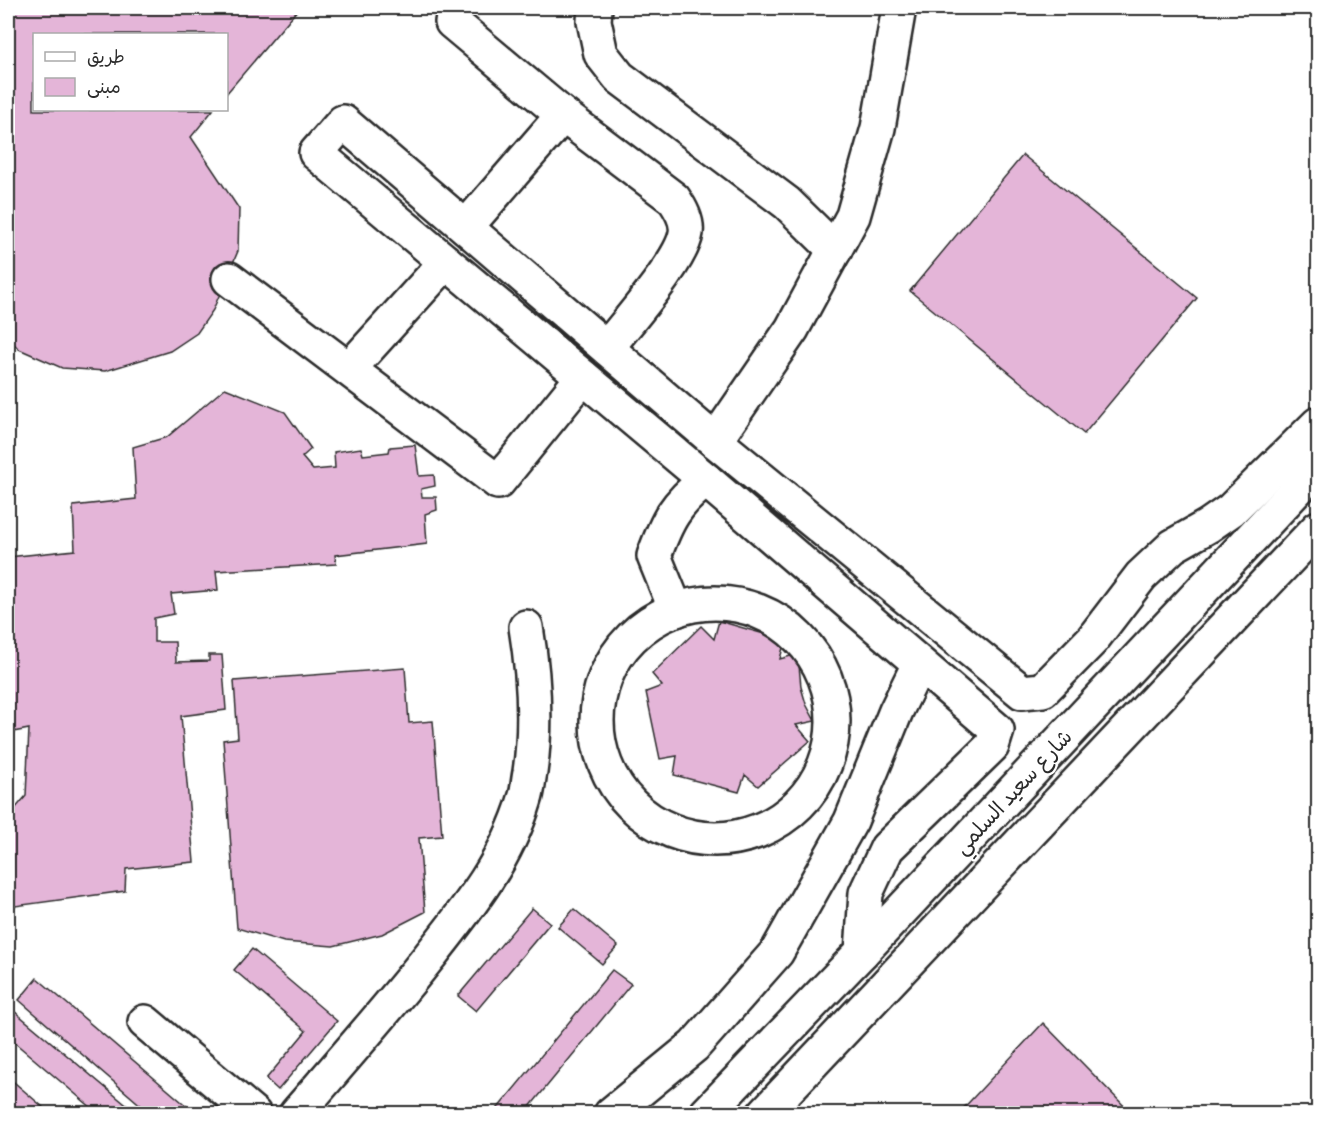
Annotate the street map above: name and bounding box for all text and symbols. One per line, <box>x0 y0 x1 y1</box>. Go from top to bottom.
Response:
legend <box>33 33 228 111</box>
text: طريق <box>87 46 125 69</box>
text: مبنى <box>87 76 121 99</box>
street label: شارع سعيد السلمي <box>948 724 1082 864</box>

